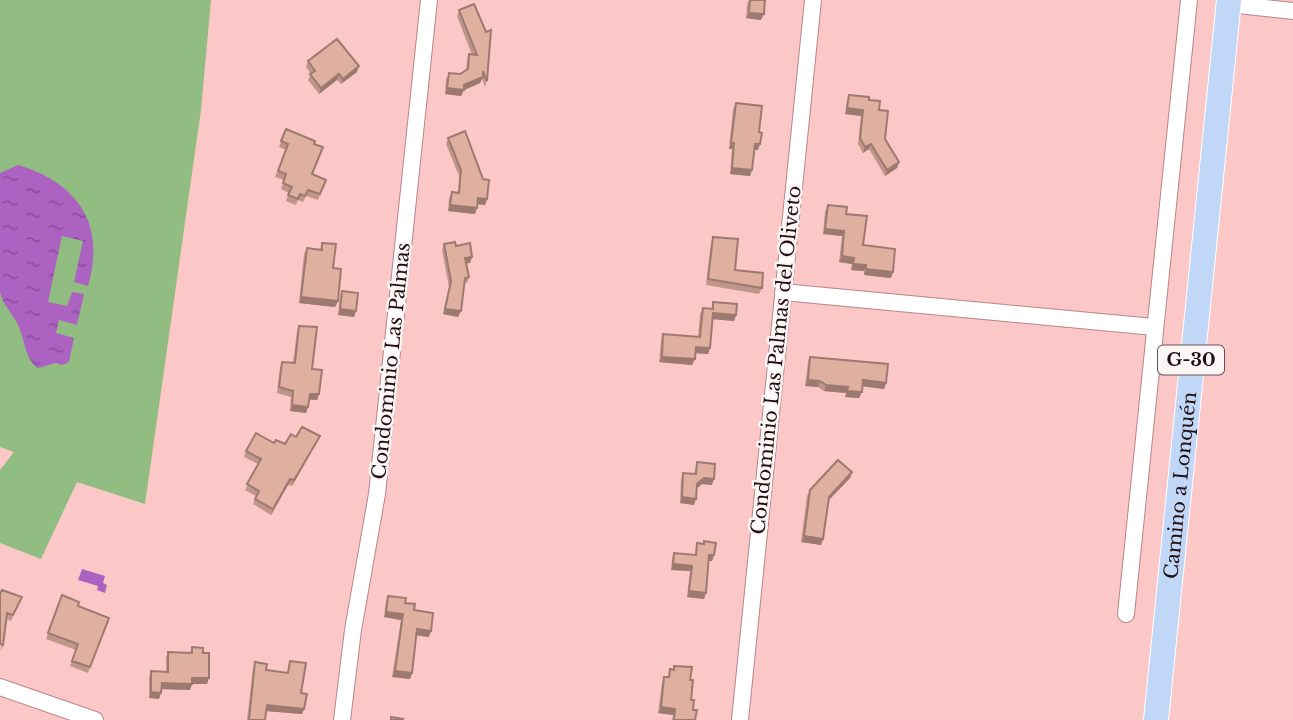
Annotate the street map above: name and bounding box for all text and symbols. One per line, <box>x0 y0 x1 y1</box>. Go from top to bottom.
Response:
street label: Condominio Las Palmas del Oliveto <box>746 184 806 536</box>
street label: Condominio Las Palmas <box>367 242 415 480</box>
road number: G-30 <box>1158 346 1224 374</box>
street label: Camino a Lonquén <box>1159 391 1201 580</box>

